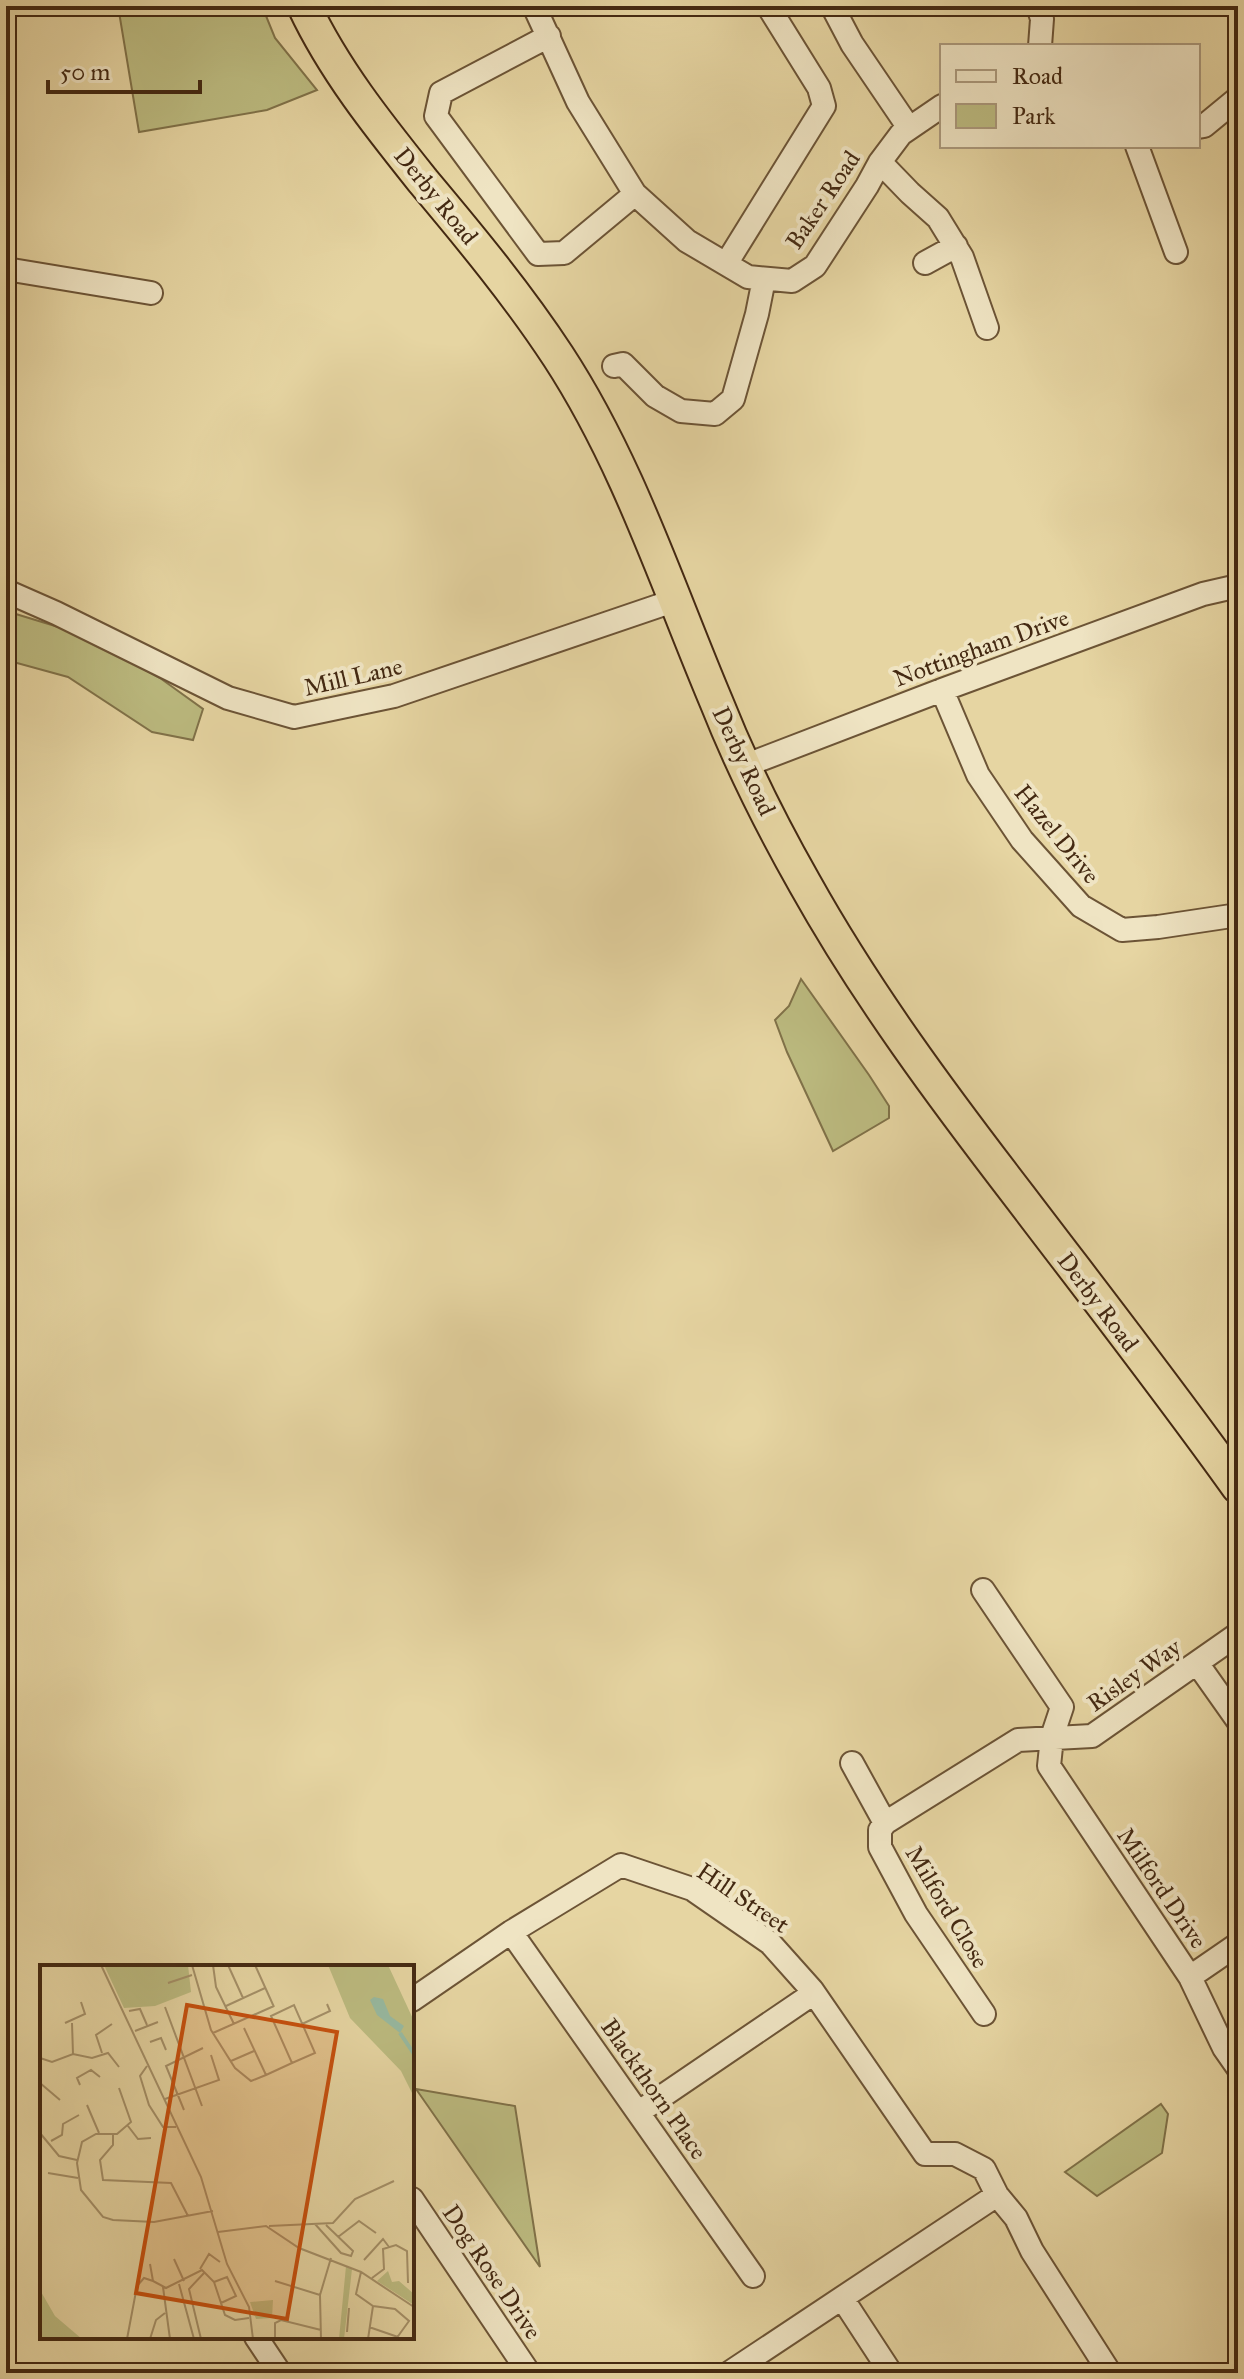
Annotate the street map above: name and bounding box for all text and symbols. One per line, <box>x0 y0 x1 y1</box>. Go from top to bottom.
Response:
scale bar <box>48 44 200 94</box>
legend <box>940 44 1200 148</box>
text: 50 m <box>60 57 110 87</box>
text: Road <box>1012 61 1063 91</box>
text: Park <box>1012 101 1056 131</box>
street label: Derby Road <box>388 141 484 251</box>
street label: Baker Road <box>779 145 867 255</box>
street label: Nottingham Drive <box>889 602 1073 694</box>
street label: Mill Lane <box>301 651 405 703</box>
street label: Derby Road <box>706 702 782 820</box>
street label: Hazel Drive <box>1008 778 1106 890</box>
street label: Derby Road <box>1051 1246 1145 1358</box>
street label: Risley Way <box>1081 1631 1187 1718</box>
street label: Milford Drive <box>1111 1822 1213 1954</box>
street label: Milford Close <box>899 1840 995 1974</box>
street label: Hill Street <box>691 1856 795 1940</box>
inset map <box>40 1965 414 2339</box>
street label: Blackthorn Place <box>594 2013 714 2165</box>
street label: Dog Rose Drive <box>436 2199 548 2345</box>

